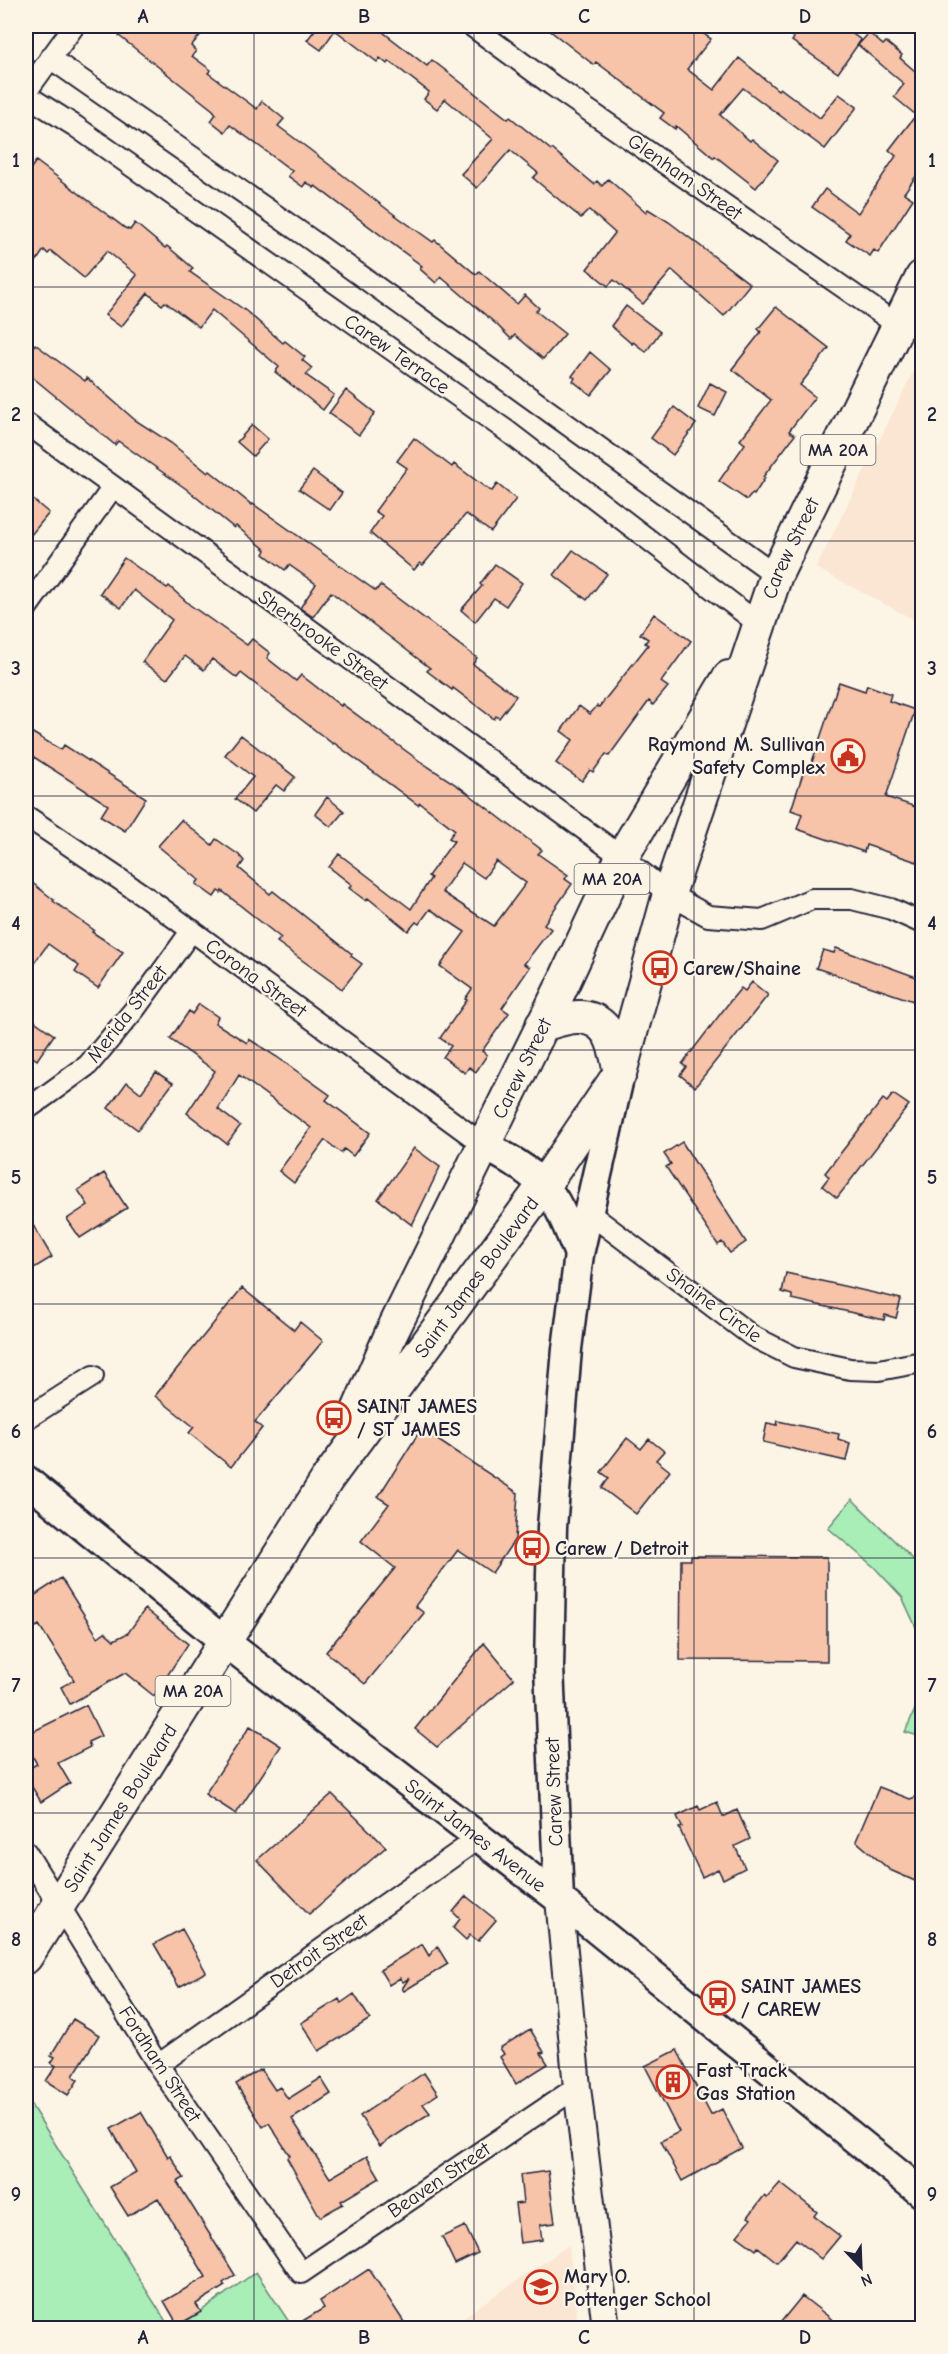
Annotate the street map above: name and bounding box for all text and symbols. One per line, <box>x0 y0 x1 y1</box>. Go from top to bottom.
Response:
text: A <box>137 5 149 28</box>
text: B <box>358 5 370 28</box>
text: C <box>578 5 590 28</box>
text: D <box>799 5 811 28</box>
street label: Glenham Street <box>623 129 748 226</box>
text: 1 <box>12 149 20 172</box>
text: 1 <box>928 149 936 172</box>
street label: Carew Terrace <box>340 309 454 399</box>
text: 2 <box>11 403 21 426</box>
text: 2 <box>927 403 937 426</box>
road number: MA 20A <box>800 435 876 465</box>
street label: Carew Street <box>757 493 824 602</box>
street label: Sherbrooke Street <box>253 585 394 696</box>
text: 3 <box>11 657 21 680</box>
text: 3 <box>927 657 937 680</box>
place label: Raymond M. Sullivan Safety Complex <box>648 733 825 779</box>
public building icon: Raymond M. Sullivan Safety Complex <box>830 738 866 774</box>
road number: MA 20A <box>574 864 650 894</box>
text: 4 <box>11 912 21 935</box>
text: 4 <box>927 912 937 935</box>
street label: Corona Street <box>201 934 312 1023</box>
bus stop icon: Carew/Shaine <box>642 950 678 986</box>
place label: Carew/Shaine <box>683 957 801 980</box>
street label: Merida Street <box>82 960 173 1067</box>
street label: Carew Street <box>487 1013 557 1122</box>
text: 5 <box>11 1166 21 1189</box>
text: 5 <box>927 1166 937 1189</box>
street label: Saint James Boulevard <box>409 1192 543 1362</box>
street label: Shaine Circle <box>662 1263 766 1347</box>
place label: SAINT JAMES / ST JAMES <box>357 1395 477 1441</box>
bus stop icon: SAINT JAMES / ST JAMES <box>316 1400 352 1436</box>
text: 6 <box>11 1420 21 1443</box>
text: 6 <box>927 1420 937 1443</box>
bus stop icon: Carew / Detroit <box>514 1530 550 1566</box>
place label: Carew / Detroit <box>555 1537 689 1560</box>
text: 7 <box>12 1674 21 1697</box>
text: 7 <box>928 1674 937 1697</box>
road number: MA 20A <box>156 1676 230 1706</box>
street label: Saint James Boulevard <box>58 1720 181 1896</box>
street label: Carew Street <box>541 1736 567 1847</box>
street label: Saint James Avenue <box>401 1774 551 1896</box>
street label: Detroit Street <box>266 1908 373 1993</box>
text: 8 <box>11 1928 21 1951</box>
text: 8 <box>927 1928 937 1951</box>
place label: SAINT JAMES / CAREW <box>741 1975 861 2021</box>
bus stop icon: SAINT JAMES / CAREW <box>700 1980 736 2016</box>
street label: Fordham Street <box>114 2002 207 2127</box>
place label: Fast Track Gas Station <box>696 2059 796 2105</box>
building icon: Fast Track Gas Station <box>655 2064 691 2100</box>
street label: Beaven Street <box>383 2137 496 2223</box>
text: 9 <box>11 2183 21 2206</box>
text: 9 <box>927 2183 937 2206</box>
north arrow <box>831 2237 891 2297</box>
place label: Mary O. Pottenger School <box>564 2265 711 2311</box>
school or university icon: Mary O. Pottenger School <box>523 2269 559 2305</box>
text: N <box>858 2270 875 2290</box>
text: A <box>137 2326 149 2349</box>
text: B <box>358 2326 370 2349</box>
text: C <box>578 2326 590 2349</box>
text: D <box>799 2326 811 2349</box>

